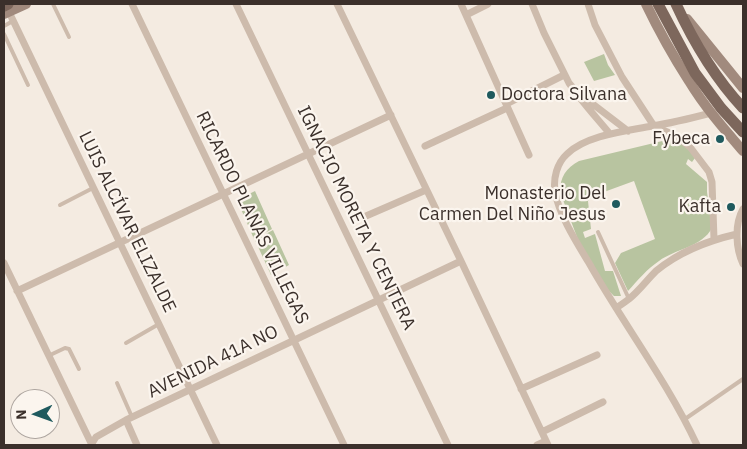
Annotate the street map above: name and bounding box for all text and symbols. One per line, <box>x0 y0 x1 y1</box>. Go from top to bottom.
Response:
place label: Doctora Silvana <box>501 84 627 106</box>
marker: Doctora Silvana <box>485 89 497 101</box>
street label: IGNACIO MORETA Y CENTERA <box>292 102 420 334</box>
street label: RICARDO PLANAS VILLEGAS <box>191 108 313 328</box>
street label: LUIS ALCÍVAR ELIZALDE <box>74 128 180 316</box>
place label: Fybeca <box>652 128 710 150</box>
marker: Fybeca <box>714 133 726 145</box>
place label: Monasterio Del Carmen Del Niño Jesus <box>419 183 606 225</box>
place label: Kafta <box>678 196 721 218</box>
marker: Monasterio Del Carmen Del Niño Jesus <box>610 198 622 210</box>
marker: Kafta <box>725 201 737 213</box>
street label: AVENIDA 41A NO <box>144 321 282 403</box>
north arrow <box>10 389 60 439</box>
text: N <box>12 409 30 420</box>

